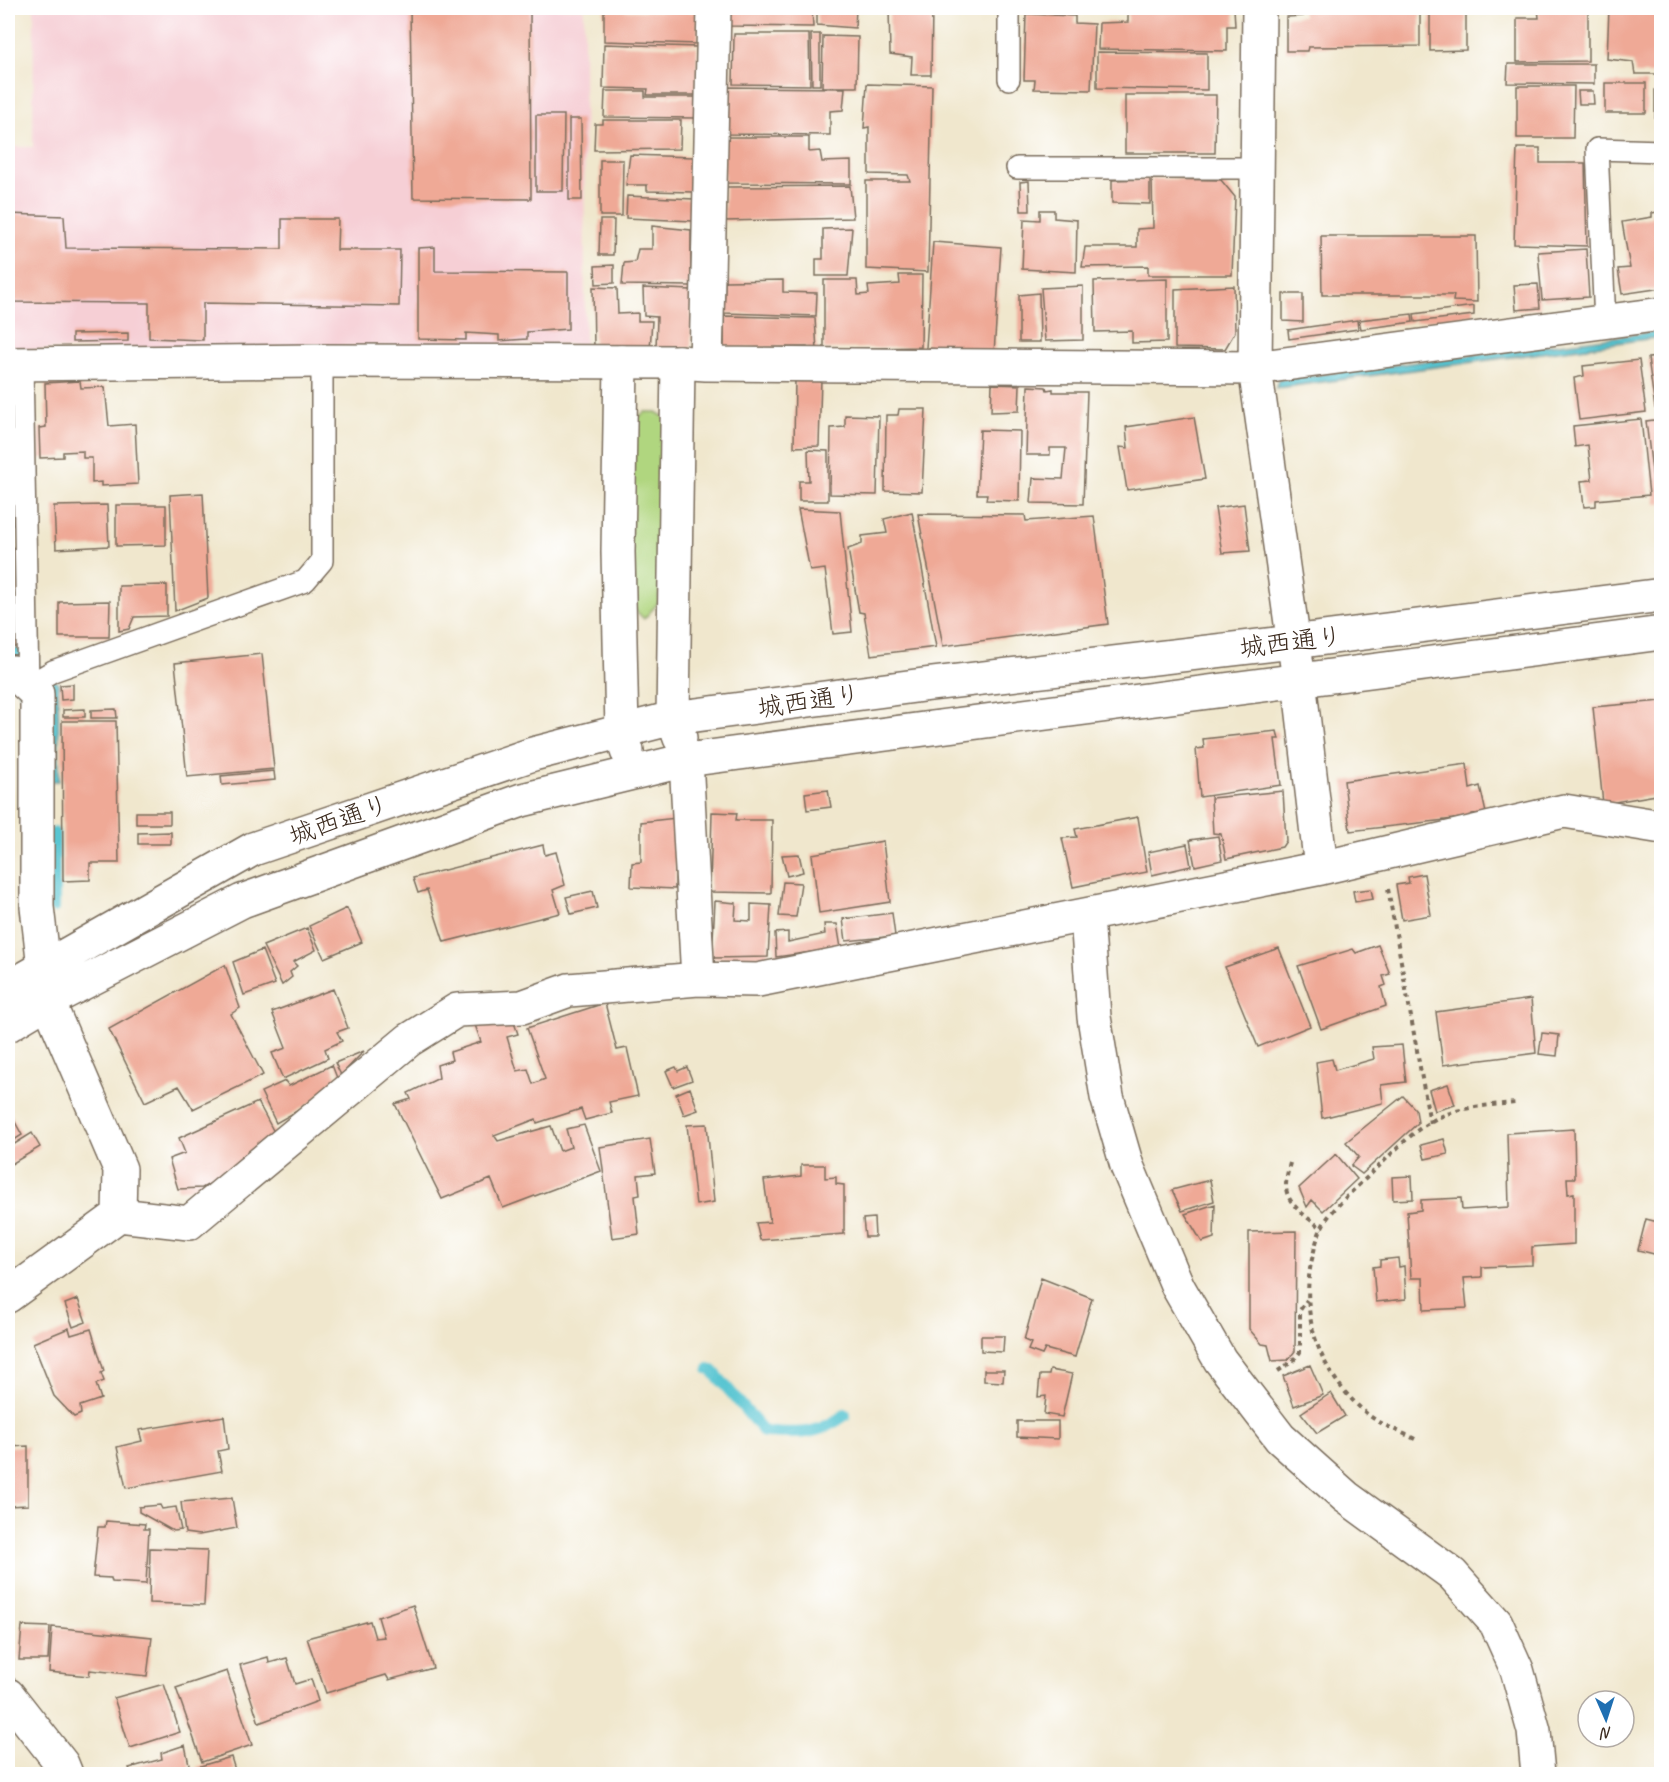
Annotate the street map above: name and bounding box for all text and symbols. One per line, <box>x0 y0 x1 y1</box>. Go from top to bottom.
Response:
street label: 城西通り <box>1237 619 1345 665</box>
street label: 城西通り <box>755 677 863 725</box>
street label: 城西通り <box>284 787 394 853</box>
north arrow <box>1576 1689 1636 1749</box>
text: N <box>1598 1723 1612 1743</box>

